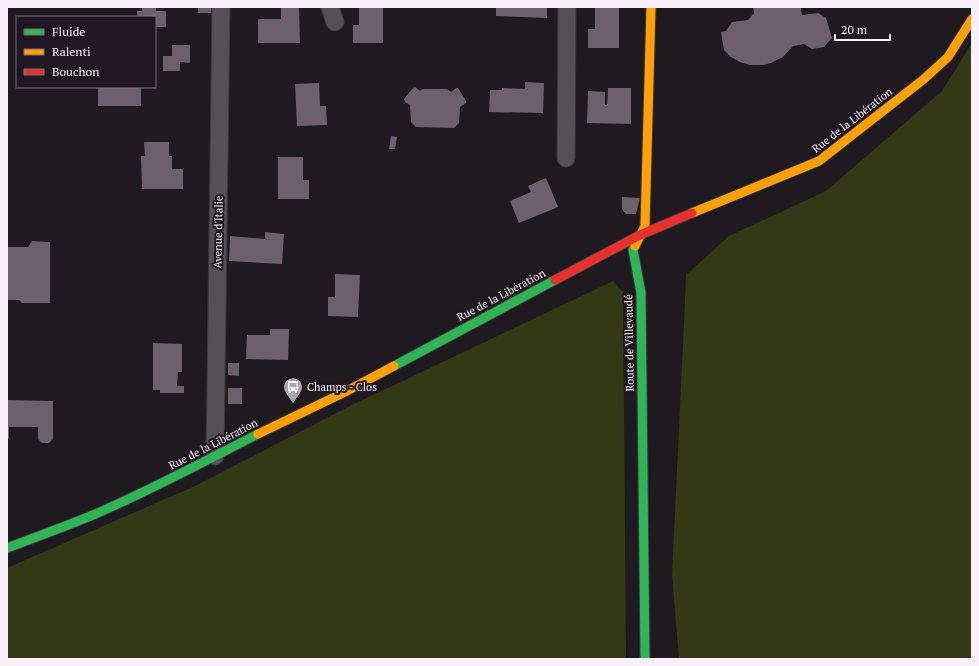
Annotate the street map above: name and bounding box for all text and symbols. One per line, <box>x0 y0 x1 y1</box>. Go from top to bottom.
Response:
legend <box>16 16 156 88</box>
scale bar <box>835 16 890 42</box>
text: 20 m <box>841 22 868 37</box>
text: Fluide <box>52 24 85 39</box>
text: Ralenti <box>52 44 91 59</box>
text: Bouchon <box>52 64 99 79</box>
street label: Rue de la Libération <box>809 84 895 156</box>
street label: Avenue d'Italie <box>210 195 226 269</box>
street label: Rue de la Libération <box>454 266 548 324</box>
street label: Route de Villevaudé <box>621 294 637 392</box>
bus stop icon: Champs - Clos <box>282 376 304 404</box>
place label: Champs - Clos <box>307 380 377 394</box>
street label: Rue de la Libération <box>166 415 260 472</box>

